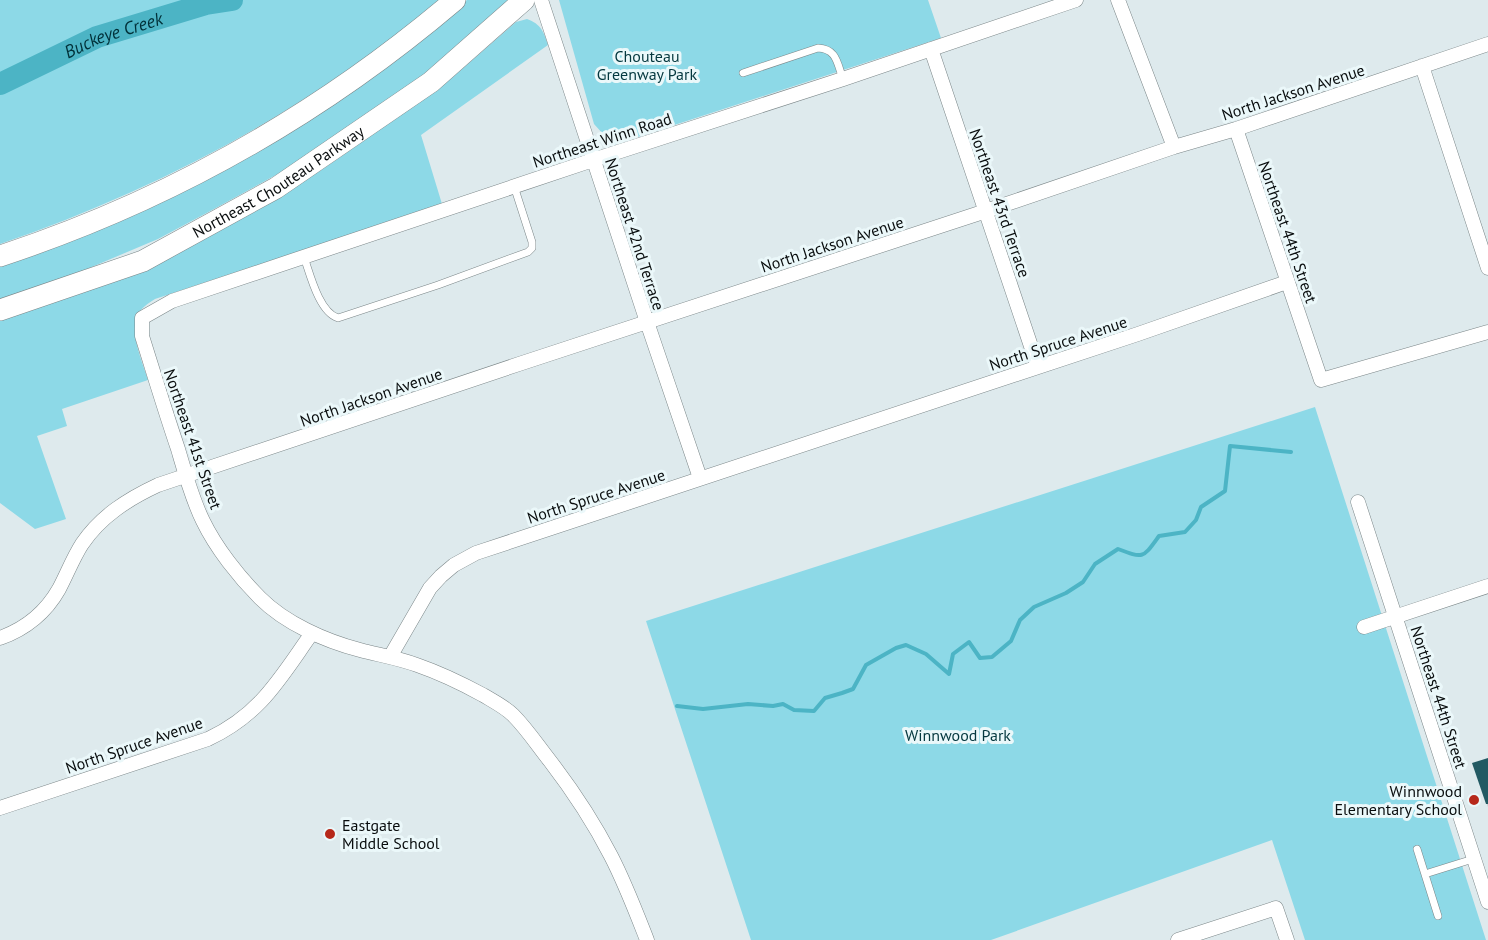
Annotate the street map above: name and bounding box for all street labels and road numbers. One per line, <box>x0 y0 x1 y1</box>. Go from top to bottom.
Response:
street label: North Jackson Avenue <box>1219 59 1367 125</box>
street label: Northeast Winn Road <box>530 108 674 172</box>
street label: Northeast Chouteau Parkway <box>189 121 368 242</box>
street label: Northeast 43rd Terrace <box>965 126 1035 280</box>
street label: Northeast 42nd Terrace <box>601 155 669 313</box>
street label: Northeast 44th Street <box>1254 158 1322 306</box>
street label: North Jackson Avenue <box>758 211 906 277</box>
street label: North Spruce Avenue <box>987 311 1129 375</box>
street label: North Jackson Avenue <box>297 363 445 431</box>
street label: Northeast 41st Street <box>160 366 227 512</box>
street label: North Spruce Avenue <box>525 464 667 528</box>
street label: Northeast 44th Street <box>1407 623 1472 771</box>
street label: North Spruce Avenue <box>63 712 205 778</box>

